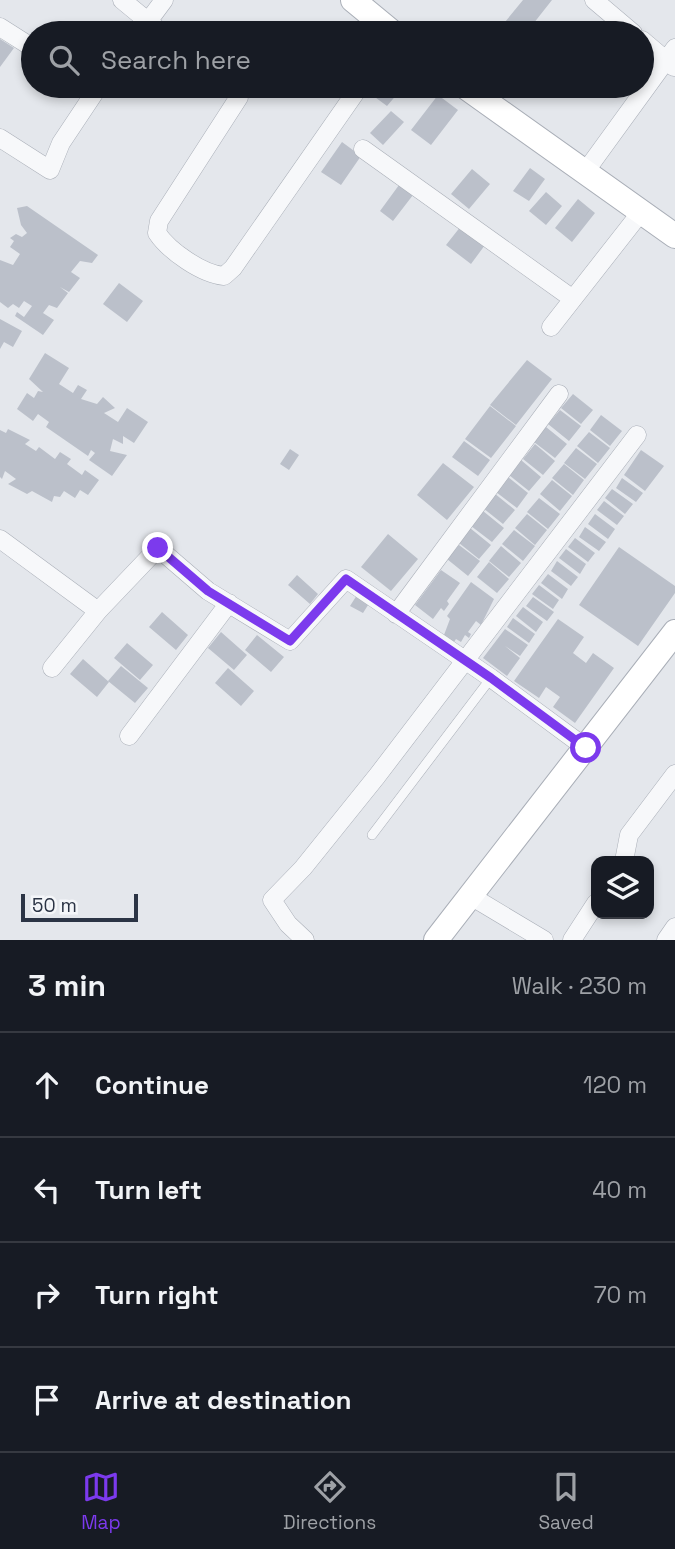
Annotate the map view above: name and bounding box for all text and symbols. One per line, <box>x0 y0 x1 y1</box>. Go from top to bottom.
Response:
search box <box>21 21 654 98</box>
icon: search <box>45 41 83 79</box>
text: Search here <box>101 43 251 77</box>
route end <box>142 532 173 563</box>
route start <box>570 732 601 763</box>
map controls <box>591 856 654 919</box>
button: layers <box>591 856 654 919</box>
scale bar <box>21 891 138 923</box>
text: 50 m <box>32 893 77 918</box>
text: 3 min <box>28 966 106 1005</box>
text: Walk · 230 m <box>512 971 647 1001</box>
icon: ahead <box>28 1066 66 1104</box>
text: Continue <box>95 1068 209 1102</box>
text: 120 m <box>583 1070 647 1100</box>
icon: left <box>28 1171 66 1209</box>
text: Turn left <box>95 1173 202 1207</box>
text: 40 m <box>592 1175 647 1205</box>
icon: right <box>28 1276 66 1314</box>
text: Turn right <box>95 1278 219 1312</box>
text: 70 m <box>594 1280 647 1310</box>
icon: arrive <box>28 1381 66 1419</box>
text: Arrive at destination <box>95 1383 352 1417</box>
tab: Map <box>81 1468 121 1535</box>
tab: Directions <box>283 1468 376 1535</box>
tab: Saved <box>538 1468 594 1535</box>

